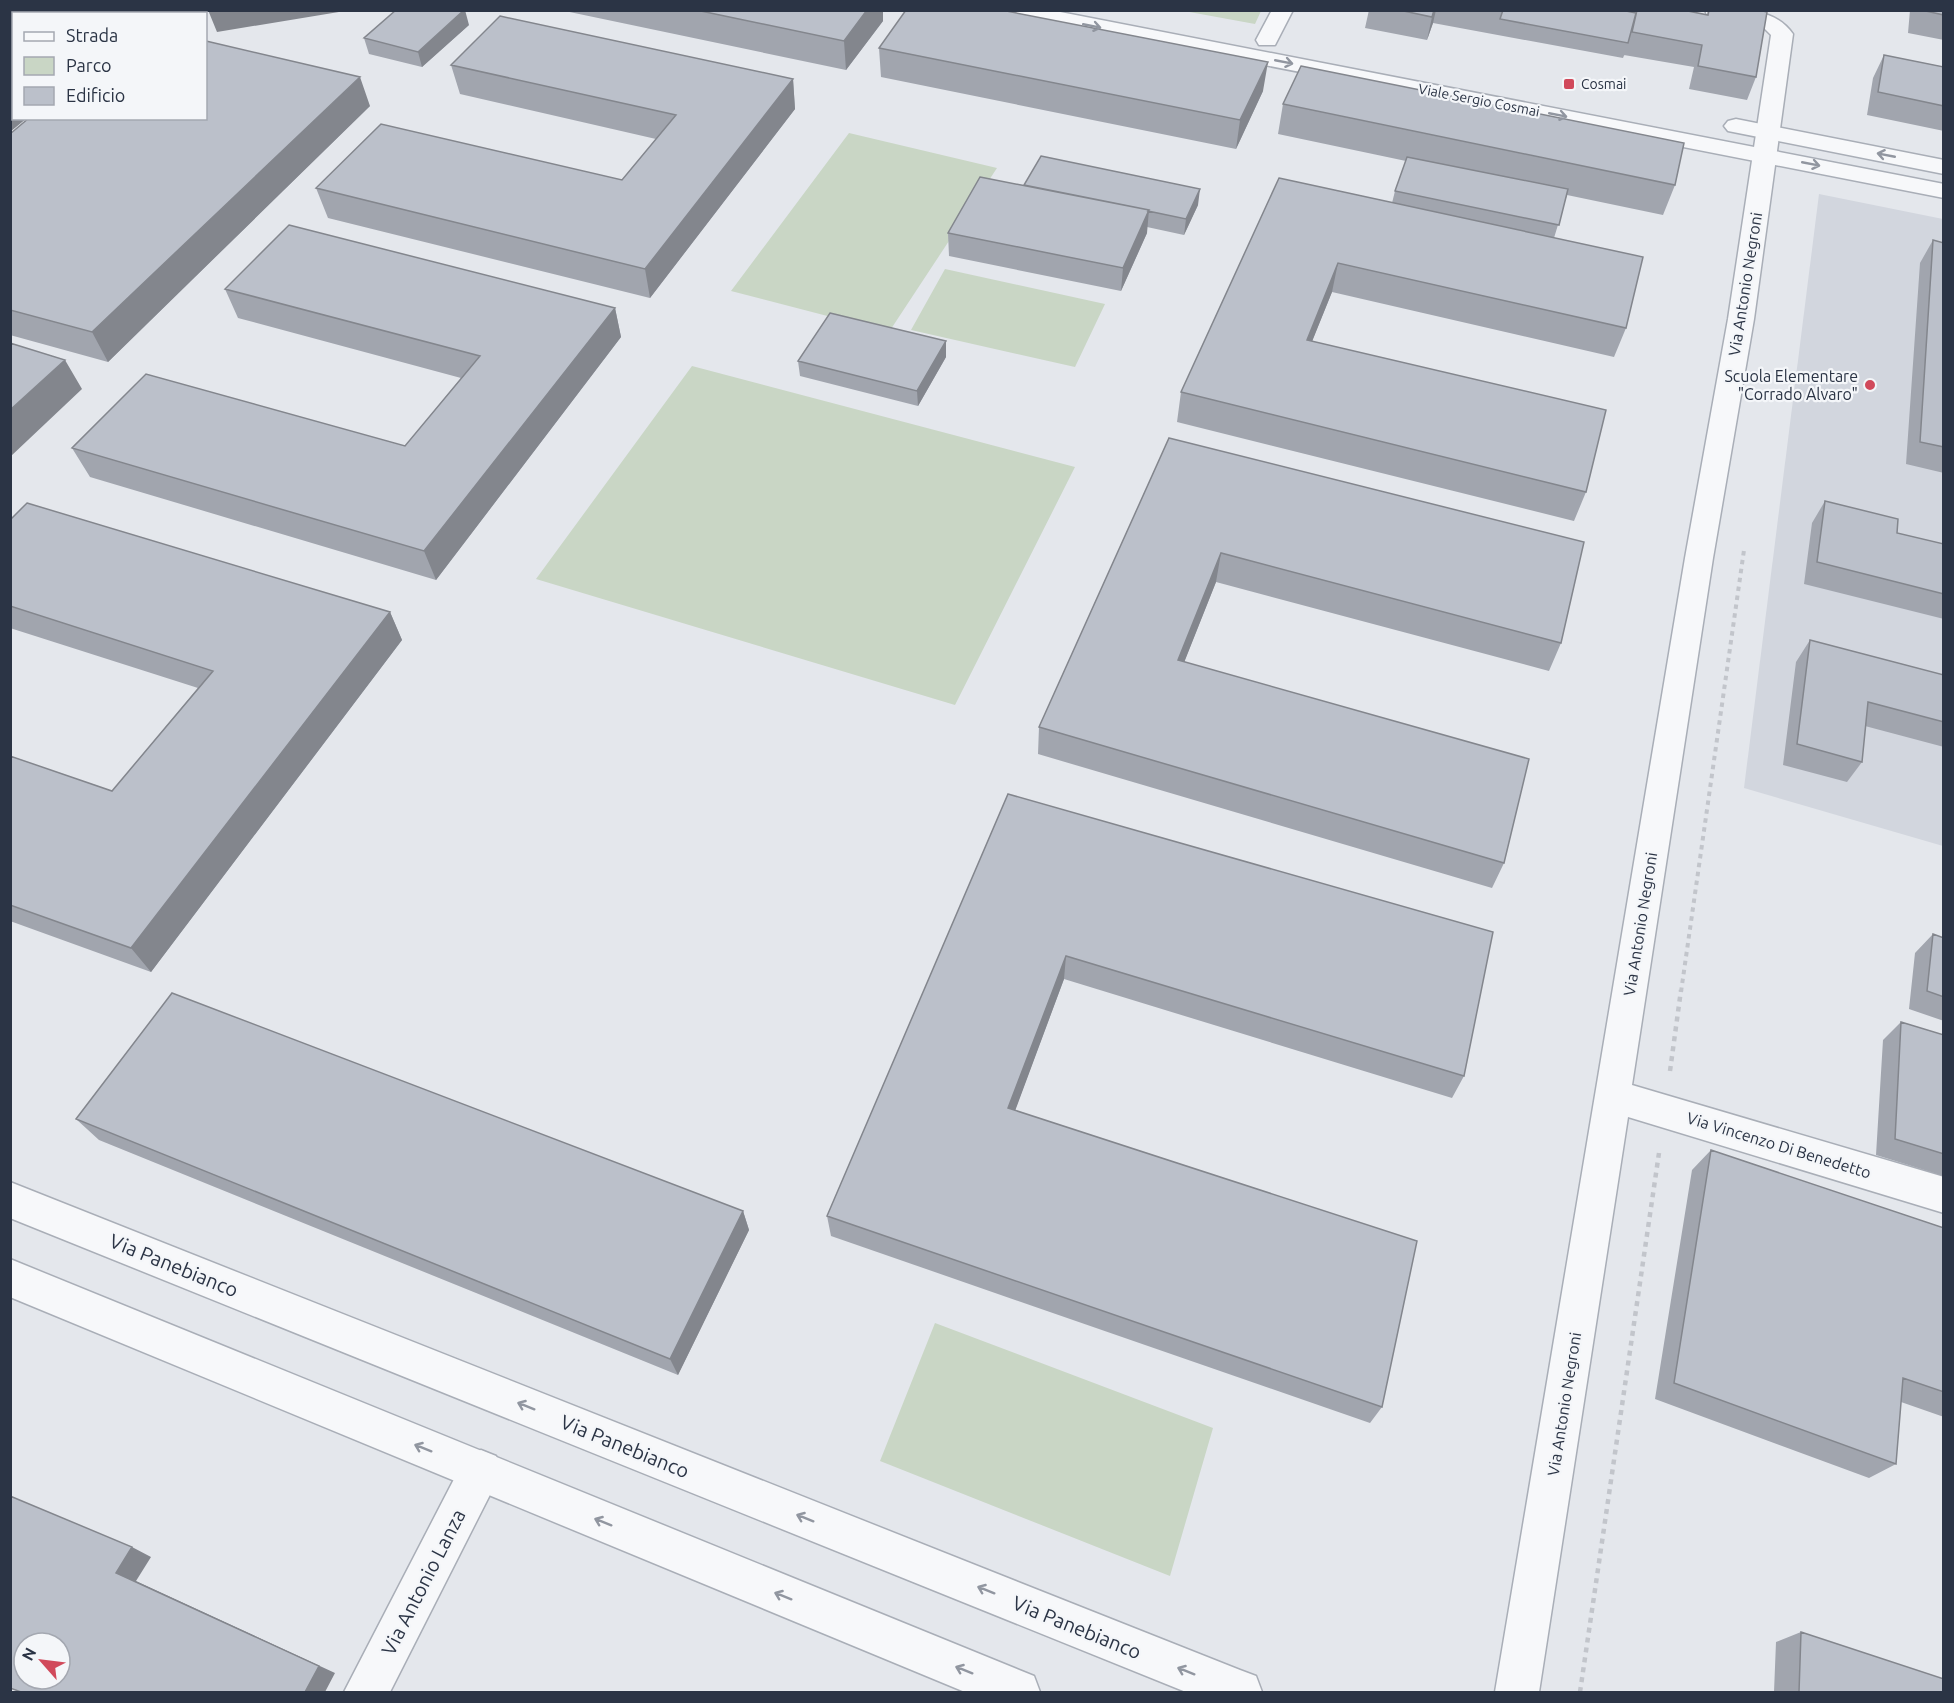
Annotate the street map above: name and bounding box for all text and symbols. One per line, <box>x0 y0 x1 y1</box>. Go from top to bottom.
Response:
legend <box>12 12 207 120</box>
one-way arrow <box>1082 21 1101 32</box>
text: Strada <box>66 25 118 45</box>
text: Parco <box>66 55 112 75</box>
one-way arrow <box>1273 57 1293 68</box>
place label: Cosmai <box>1581 76 1627 92</box>
marker: Cosmai <box>1562 77 1576 91</box>
street label: Viale Sergio Cosmai <box>1417 80 1541 120</box>
text: Edificio <box>66 85 125 105</box>
one-way arrow <box>1547 110 1567 121</box>
one-way arrow <box>1877 149 1896 160</box>
one-way arrow <box>1801 159 1820 170</box>
street label: Via Antonio Negroni <box>1725 211 1765 357</box>
place label: Scuola Elementare "Corrado Alvaro" <box>1724 367 1858 403</box>
marker: Scuola Elementare "Corrado Alvaro" <box>1863 378 1877 392</box>
street label: Via Antonio Negroni <box>1620 851 1660 997</box>
street label: Via Vincenzo Di Benedetto <box>1685 1108 1873 1182</box>
street label: Via Panebianco <box>106 1229 242 1301</box>
street label: Via Antonio Negroni <box>1544 1331 1584 1477</box>
one-way arrow <box>517 1400 536 1411</box>
street label: Via Panebianco <box>557 1410 693 1482</box>
one-way arrow <box>414 1442 432 1453</box>
street label: Via Antonio Lanza <box>376 1505 470 1659</box>
one-way arrow <box>796 1512 814 1523</box>
one-way arrow <box>594 1516 613 1527</box>
one-way arrow <box>977 1584 995 1595</box>
one-way arrow <box>775 1590 793 1601</box>
street label: Via Panebianco <box>1009 1591 1145 1663</box>
north arrow <box>12 1631 72 1691</box>
text: N <box>18 1644 40 1663</box>
one-way arrow <box>955 1664 973 1675</box>
one-way arrow <box>1177 1665 1196 1676</box>

